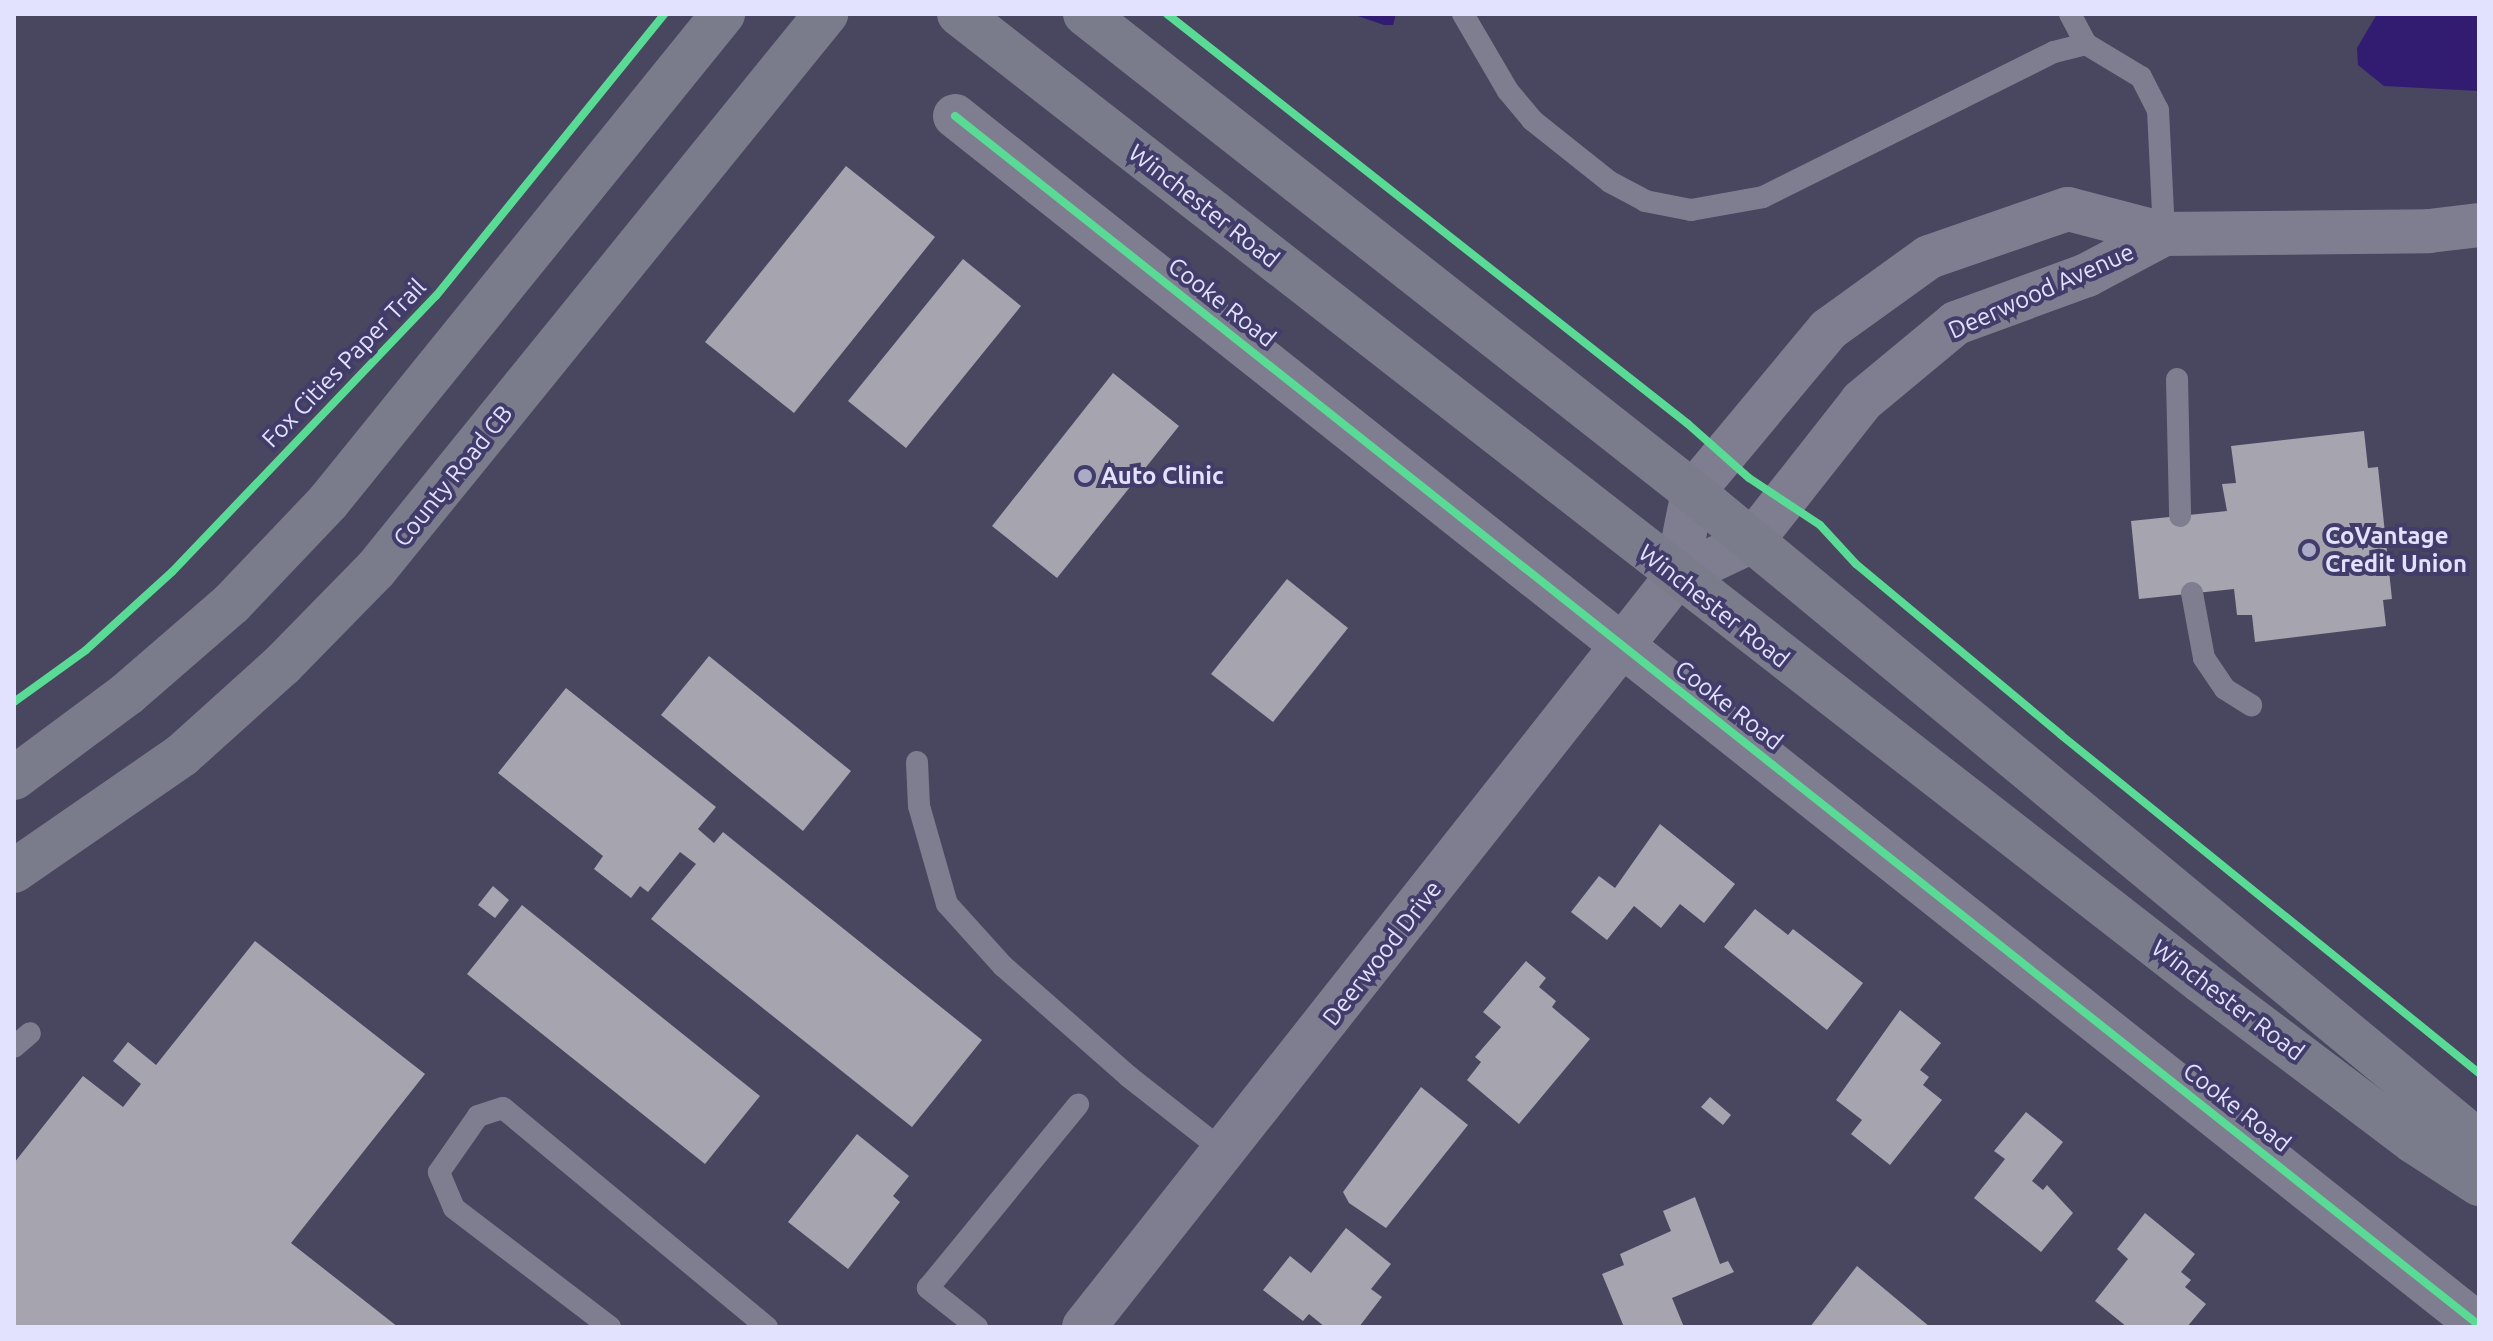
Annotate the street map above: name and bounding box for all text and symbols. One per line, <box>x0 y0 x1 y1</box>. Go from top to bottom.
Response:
street label: Winchester Road <box>1123 138 1285 274</box>
street label: Deerwood Avenue <box>1944 237 2138 345</box>
street label: Cooke Road <box>1162 251 1282 353</box>
street label: Fox Cities Paper Trail <box>256 273 432 453</box>
street label: County Road CB <box>387 400 519 552</box>
place label: Auto Clinic <box>1101 462 1224 490</box>
marker: Auto Clinic <box>1076 467 1094 485</box>
place label: CoVantage Credit Union <box>2325 522 2467 578</box>
street label: Winchester Road <box>1633 538 1795 674</box>
marker: CoVantage Credit Union <box>2300 541 2318 559</box>
street label: Cooke Road <box>1669 654 1789 756</box>
street label: Deerwood Drive <box>1316 875 1448 1031</box>
street label: Winchester Road <box>2146 933 2310 1067</box>
street label: Cooke Road <box>2177 1056 2297 1158</box>

